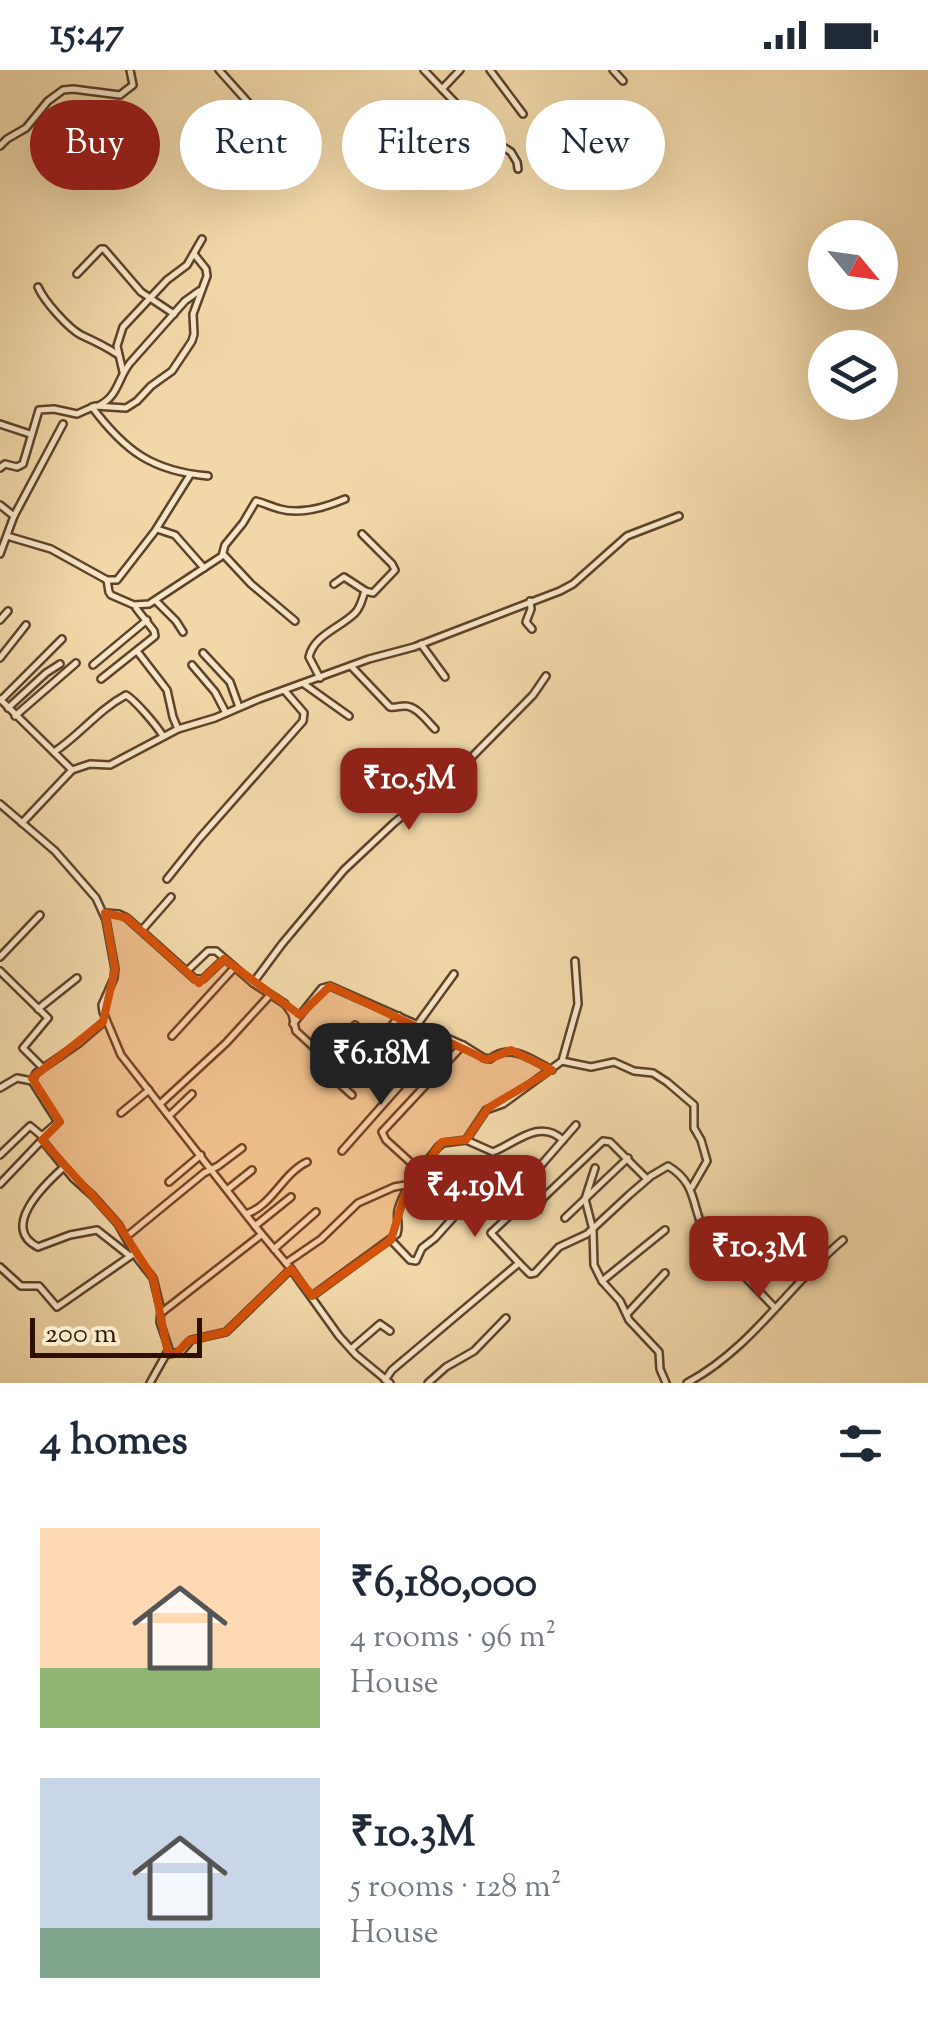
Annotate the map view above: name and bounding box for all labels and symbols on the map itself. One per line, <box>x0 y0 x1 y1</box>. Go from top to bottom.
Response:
north arrow <box>808 220 898 310</box>
pin: ₹10.5M <box>328 748 490 833</box>
pin: ₹6.18M <box>300 1023 462 1108</box>
pin: ₹4.19M <box>394 1155 556 1240</box>
pin: ₹10.3M <box>678 1216 840 1301</box>
scale bar <box>30 1313 202 1358</box>

